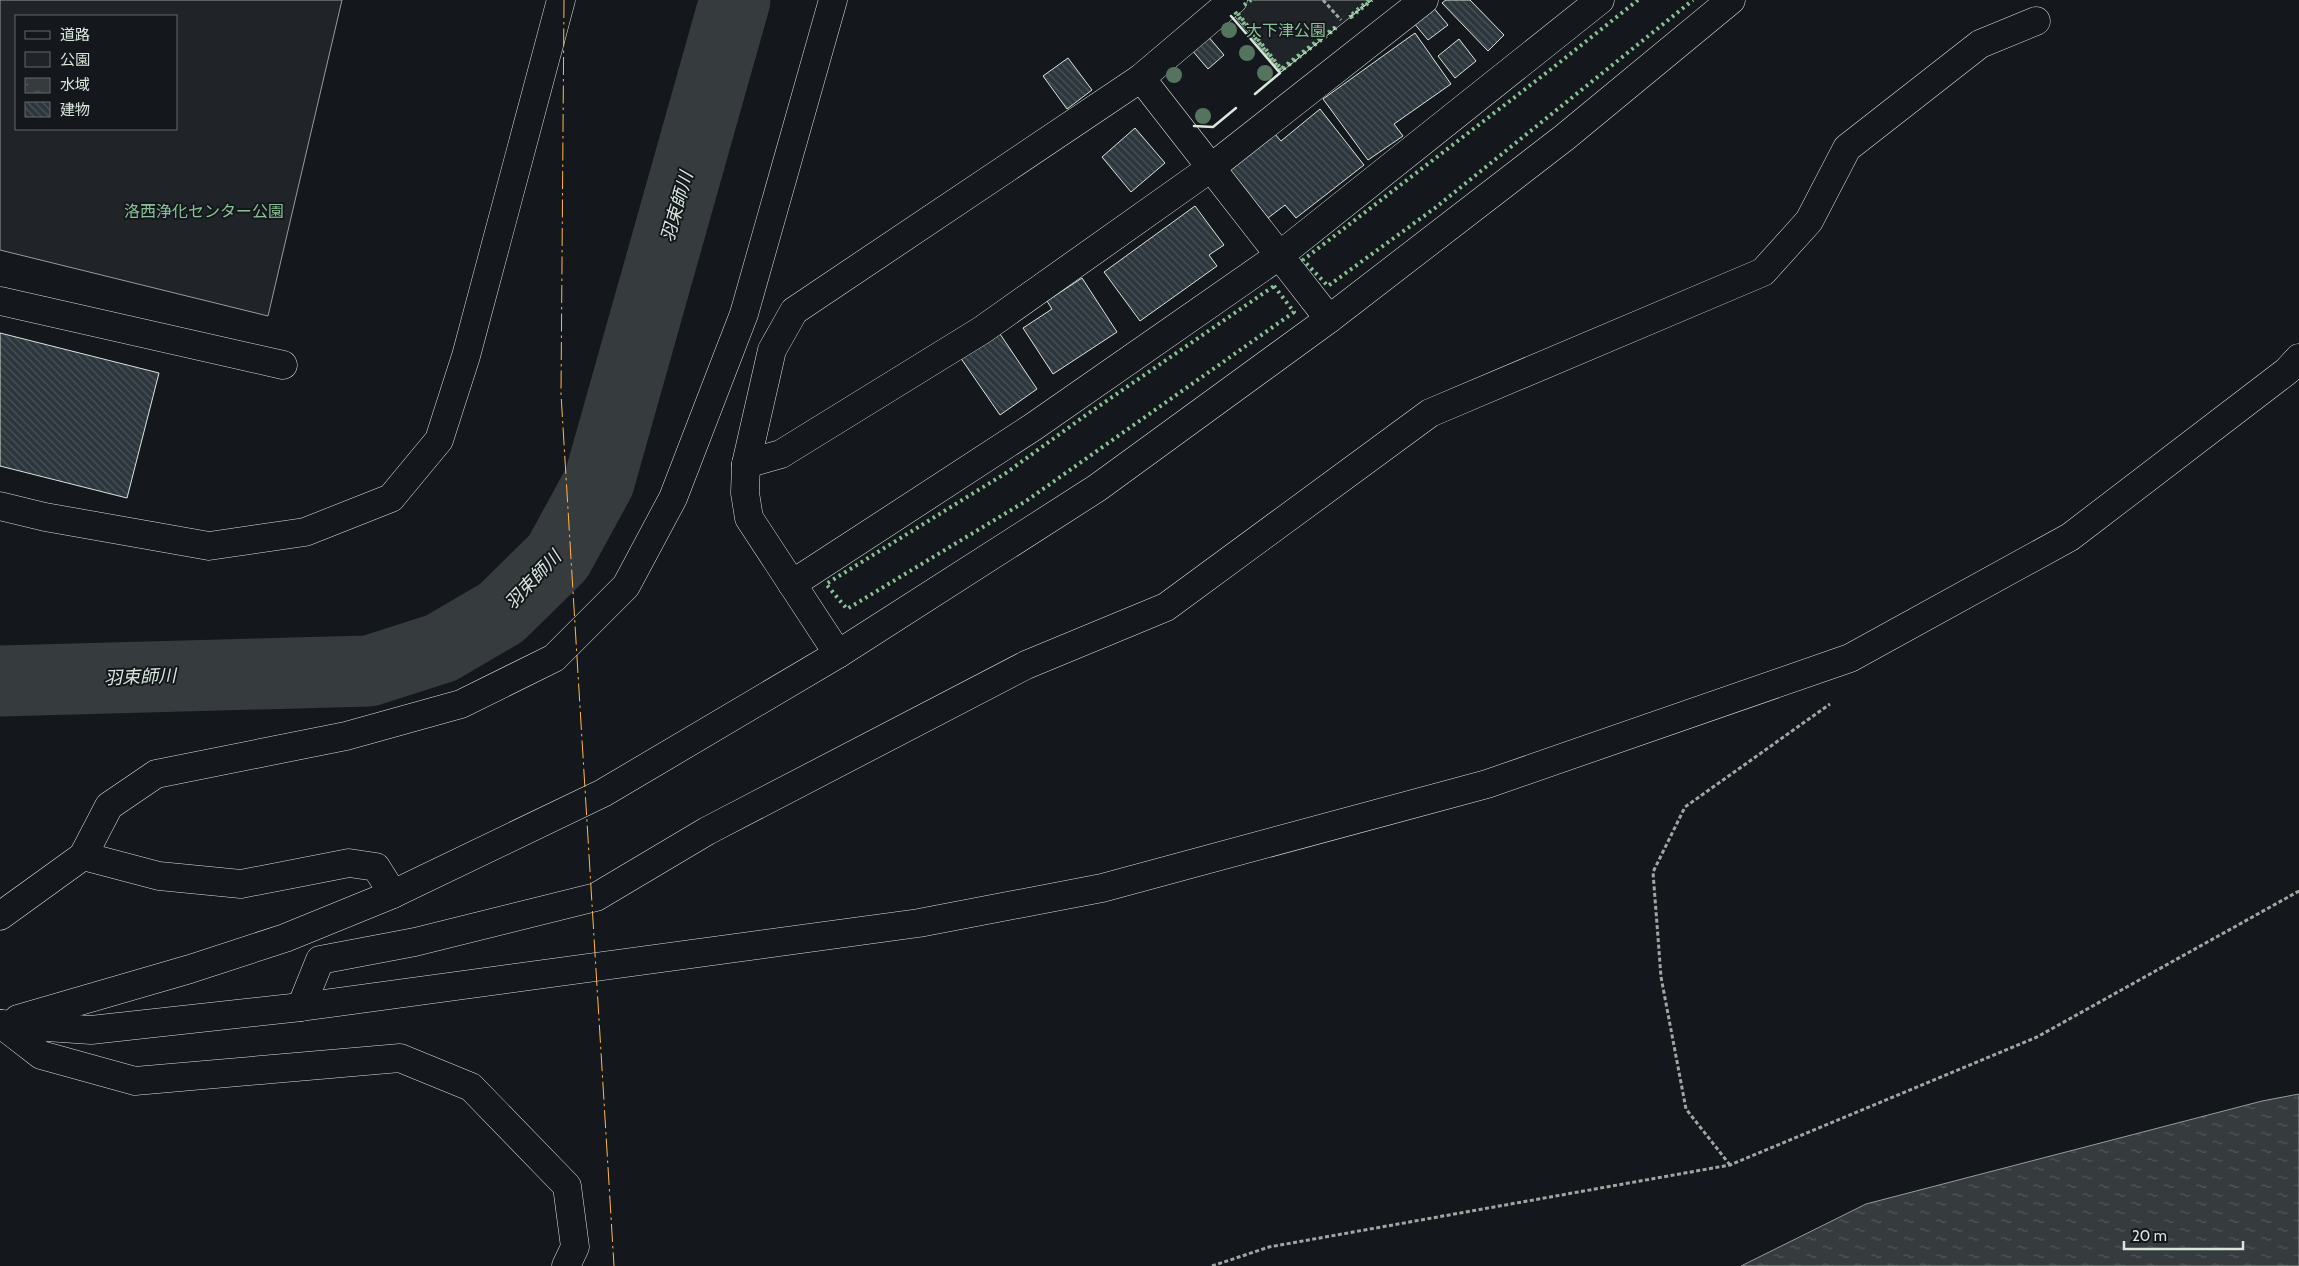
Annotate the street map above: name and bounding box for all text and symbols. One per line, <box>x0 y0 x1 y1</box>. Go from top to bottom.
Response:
legend <box>15 15 178 130</box>
park label: 大下津公園 <box>1246 21 1326 40</box>
text: 道路 <box>60 26 90 44</box>
text: 公園 <box>60 51 90 69</box>
text: 水域 <box>60 76 90 94</box>
text: 建物 <box>60 101 90 119</box>
water label: 羽束師川 <box>657 167 698 245</box>
park label: 洛西浄化センター公園 <box>124 202 284 221</box>
water label: 羽束師川 <box>500 545 567 614</box>
water label: 羽束師川 <box>104 665 178 689</box>
scale bar <box>2124 1218 2243 1250</box>
text: 20 m <box>2132 1227 2167 1245</box>

